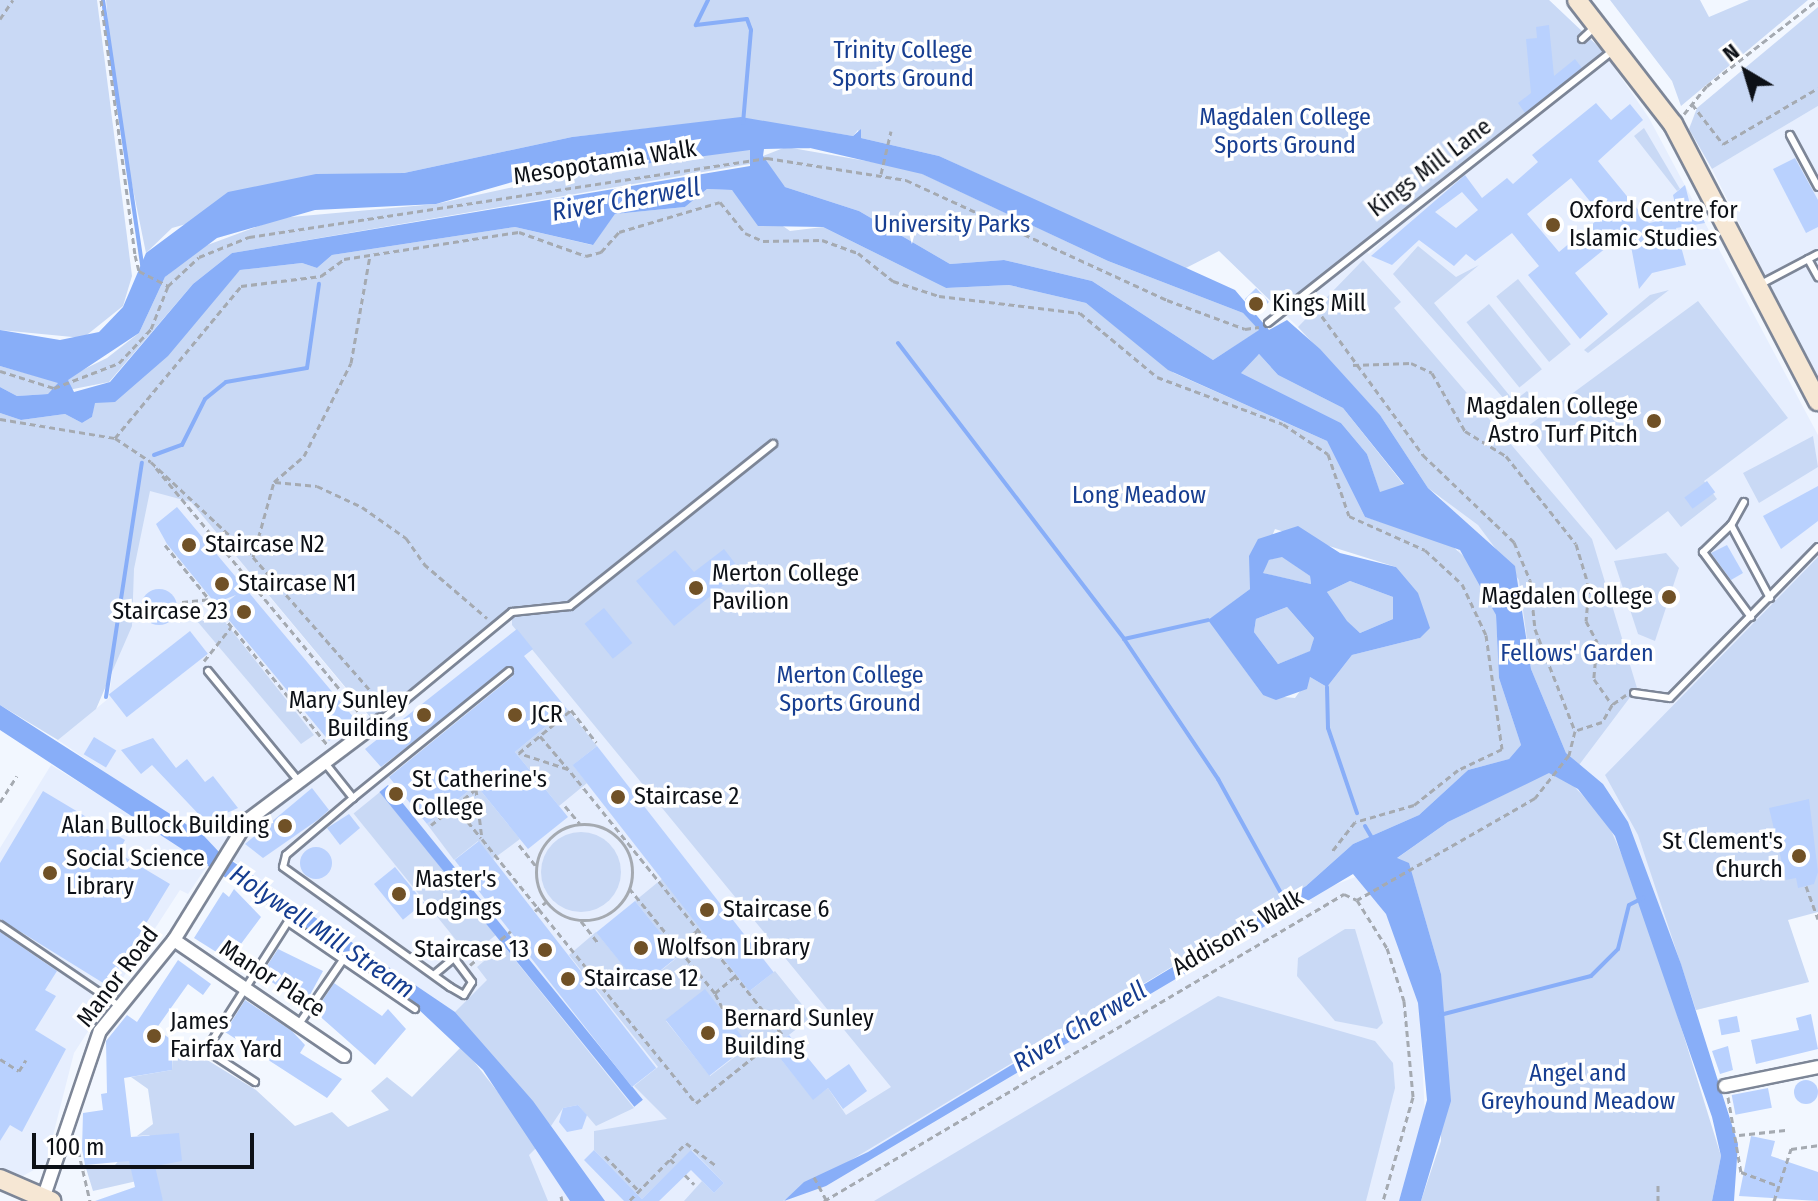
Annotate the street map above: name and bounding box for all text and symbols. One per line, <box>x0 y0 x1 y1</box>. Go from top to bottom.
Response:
north arrow <box>1706 32 1786 112</box>
park label: Trinity College Sports Ground <box>832 37 974 93</box>
text: N <box>1717 38 1744 67</box>
park label: Magdalen College Sports Ground <box>1199 104 1371 160</box>
street label: Kings Mill Lane <box>1363 112 1497 224</box>
street label: Mesopotamia Walk <box>511 134 699 192</box>
water label: River Cherwell <box>549 172 703 228</box>
place label: Oxford Centre for Islamic Studies <box>1569 197 1738 253</box>
park label: University Parks <box>874 211 1030 239</box>
marker: Oxford Centre for Islamic Studies <box>1544 216 1562 234</box>
place label: Kings Mill <box>1272 290 1366 318</box>
marker: Kings Mill <box>1247 295 1265 313</box>
place label: Magdalen College Astro Turf Pitch <box>1466 393 1638 449</box>
marker: Magdalen College Astro Turf Pitch <box>1645 412 1663 430</box>
park label: Long Meadow <box>1072 482 1206 510</box>
place label: Staircase N2 <box>205 531 325 559</box>
marker: Staircase N2 <box>180 536 198 554</box>
place label: Merton College Pavilion <box>712 560 859 616</box>
place label: Staircase N1 <box>238 570 356 598</box>
marker: Staircase N1 <box>213 575 231 593</box>
marker: Merton College Pavilion <box>687 579 705 597</box>
place label: Magdalen College <box>1481 583 1653 611</box>
marker: Magdalen College <box>1660 588 1678 606</box>
place label: Staircase 23 <box>112 598 228 626</box>
marker: Staircase 23 <box>235 603 253 621</box>
park label: Fellows' Garden <box>1500 640 1654 668</box>
park label: Merton College Sports Ground <box>776 662 924 718</box>
place label: Mary Sunley Building <box>289 687 408 743</box>
place label: JCR <box>531 701 563 729</box>
marker: Mary Sunley Building <box>415 706 433 724</box>
marker: JCR <box>506 706 524 724</box>
place label: St Catherine's College <box>412 766 547 822</box>
place label: Staircase 2 <box>634 783 739 811</box>
marker: St Catherine's College <box>387 785 405 803</box>
marker: Staircase 2 <box>609 788 627 806</box>
place label: Alan Bullock Building <box>61 812 269 840</box>
marker: Alan Bullock Building <box>276 817 294 835</box>
place label: St Clement's Church <box>1662 828 1783 884</box>
place label: Social Science Library <box>66 845 205 901</box>
marker: St Clement's Church <box>1790 847 1808 865</box>
water label: Holywell Mill Stream <box>224 859 420 1005</box>
marker: Social Science Library <box>41 864 59 882</box>
place label: Master's Lodgings <box>415 866 502 922</box>
street label: Addison's Walk <box>1167 884 1309 982</box>
marker: Master's Lodgings <box>390 885 408 903</box>
place label: Staircase 6 <box>723 896 829 924</box>
marker: Staircase 6 <box>698 901 716 919</box>
street label: Manor Road <box>71 921 165 1033</box>
street label: Manor Place <box>214 934 330 1024</box>
place label: Wolfson Library <box>657 934 810 962</box>
place label: Staircase 13 <box>414 936 529 964</box>
marker: Wolfson Library <box>632 939 650 957</box>
marker: Staircase 13 <box>536 941 554 959</box>
place label: Staircase 12 <box>584 965 698 993</box>
marker: Staircase 12 <box>559 970 577 988</box>
water label: River Cherwell <box>1008 975 1152 1079</box>
place label: Bernard Sunley Building <box>724 1005 874 1061</box>
place label: James Fairfax Yard <box>170 1008 282 1064</box>
marker: Bernard Sunley Building <box>699 1024 717 1042</box>
marker: James Fairfax Yard <box>145 1027 163 1045</box>
park label: Angel and Greyhound Meadow <box>1481 1060 1675 1116</box>
scale bar <box>36 1117 258 1167</box>
text: 100 m <box>46 1133 104 1161</box>

